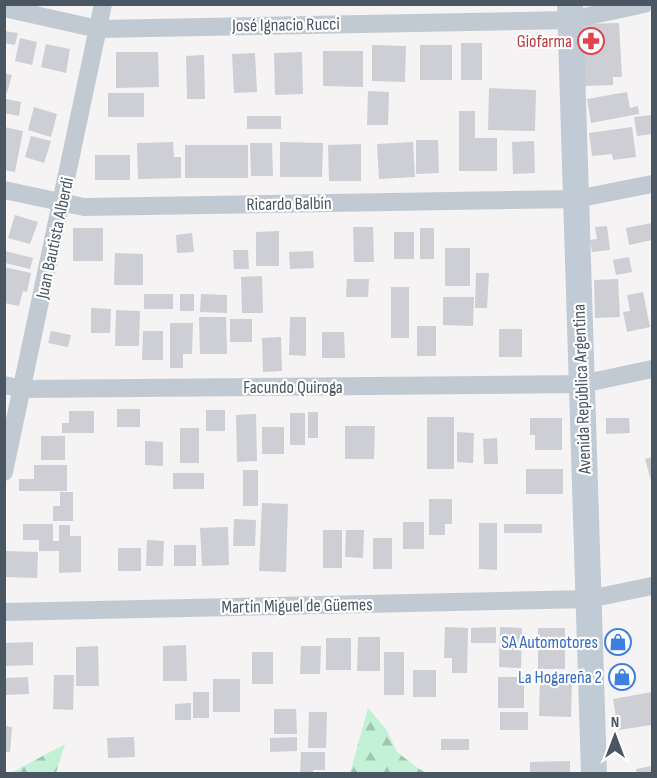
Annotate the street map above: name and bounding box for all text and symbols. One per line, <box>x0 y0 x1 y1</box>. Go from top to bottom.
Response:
street label: José Ignacio Rucci <box>231 14 340 36</box>
pharmacy icon: Giofarma <box>576 26 606 56</box>
place label: Giofarma <box>517 31 572 52</box>
street label: Juan Bautista Alberdi <box>32 175 78 302</box>
street label: Ricardo Balbín <box>246 193 332 215</box>
street label: Avenida República Argentina <box>569 304 595 475</box>
street label: Facundo Quiroga <box>243 377 343 398</box>
street label: Martín Miguel de Güemes <box>221 594 373 618</box>
shop icon: SA Automotores <box>603 627 633 657</box>
place label: SA Automotores <box>501 632 598 653</box>
shop icon: La Hogareña 2 <box>607 662 637 692</box>
place label: La Hogareña 2 <box>518 667 602 688</box>
north arrow <box>585 706 645 766</box>
text: N <box>611 713 619 732</box>

